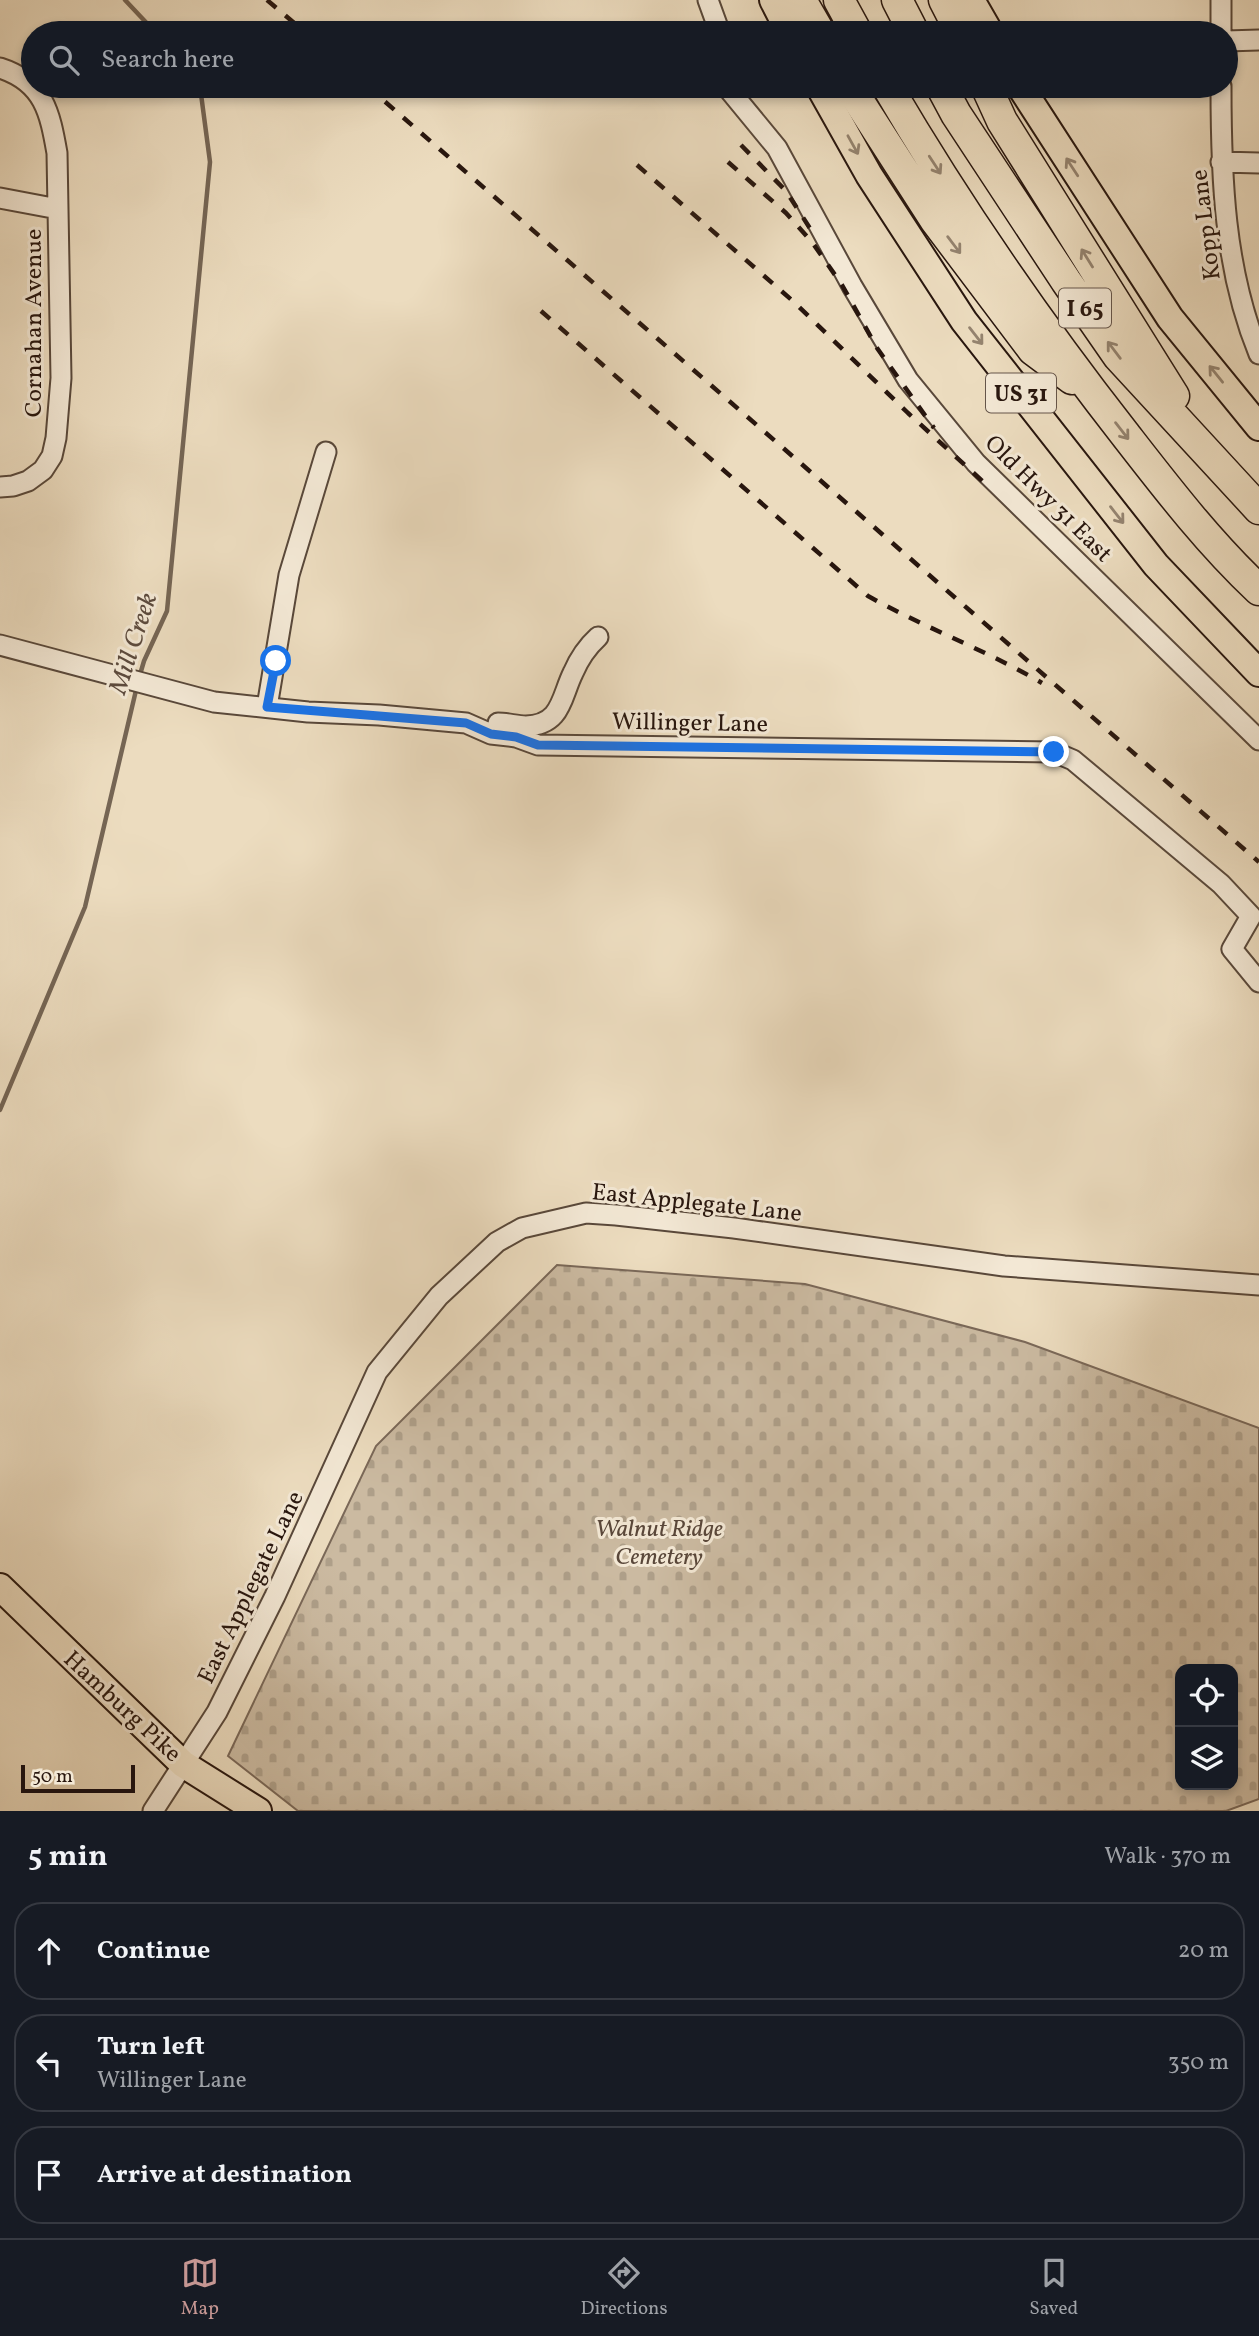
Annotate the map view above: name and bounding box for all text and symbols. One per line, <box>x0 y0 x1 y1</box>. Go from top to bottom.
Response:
search box <box>21 21 1238 98</box>
icon: search <box>45 41 83 79</box>
text: Search here <box>101 42 234 78</box>
one-way arrow <box>846 135 860 155</box>
one-way arrow <box>928 155 942 174</box>
one-way arrow <box>1065 158 1080 177</box>
street label: Kopp Lane <box>1183 167 1231 282</box>
street label: Cornahan Avenue <box>18 229 52 417</box>
one-way arrow <box>946 235 961 254</box>
one-way arrow <box>1080 249 1094 269</box>
road number: I 65 <box>1059 288 1111 328</box>
one-way arrow <box>968 327 983 345</box>
one-way arrow <box>1107 341 1122 359</box>
one-way arrow <box>1208 366 1223 384</box>
road number: US 31 <box>986 374 1056 412</box>
one-way arrow <box>1115 422 1130 440</box>
street label: Old Hwy 31 East <box>976 428 1119 571</box>
one-way arrow <box>1109 506 1124 524</box>
water label: Mill Creek <box>100 588 167 700</box>
route start <box>260 645 291 676</box>
street label: Willinger Lane <box>612 706 768 742</box>
route end <box>1038 736 1069 767</box>
street label: East Applegate Lane <box>590 1176 803 1232</box>
street label: East Applegate Lane <box>190 1486 313 1690</box>
park label: Walnut Ridge Cemetery <box>595 1513 723 1575</box>
street label: Hamburg Pike <box>55 1644 188 1771</box>
map controls <box>1175 1664 1238 1790</box>
button: locate <box>1175 1664 1238 1727</box>
button: layers <box>1175 1727 1238 1790</box>
scale bar <box>21 1762 135 1794</box>
text: 50 m <box>32 1764 73 1790</box>
text: 5 min <box>28 1836 108 1878</box>
text: Walk · 370 m <box>1104 1841 1231 1873</box>
icon: ahead <box>30 1932 68 1970</box>
text: Continue <box>97 1933 210 1969</box>
text: 20 m <box>1178 1935 1229 1967</box>
text: Turn left <box>97 2029 205 2065</box>
icon: left <box>30 2044 68 2082</box>
text: 350 m <box>1168 2047 1229 2079</box>
text: Willinger Lane <box>97 2065 247 2097</box>
icon: arrive <box>30 2156 68 2194</box>
text: Arrive at destination <box>97 2157 352 2193</box>
tab: Map <box>181 2254 219 2322</box>
tab: Directions <box>581 2254 668 2322</box>
tab: Saved <box>1029 2254 1078 2322</box>

